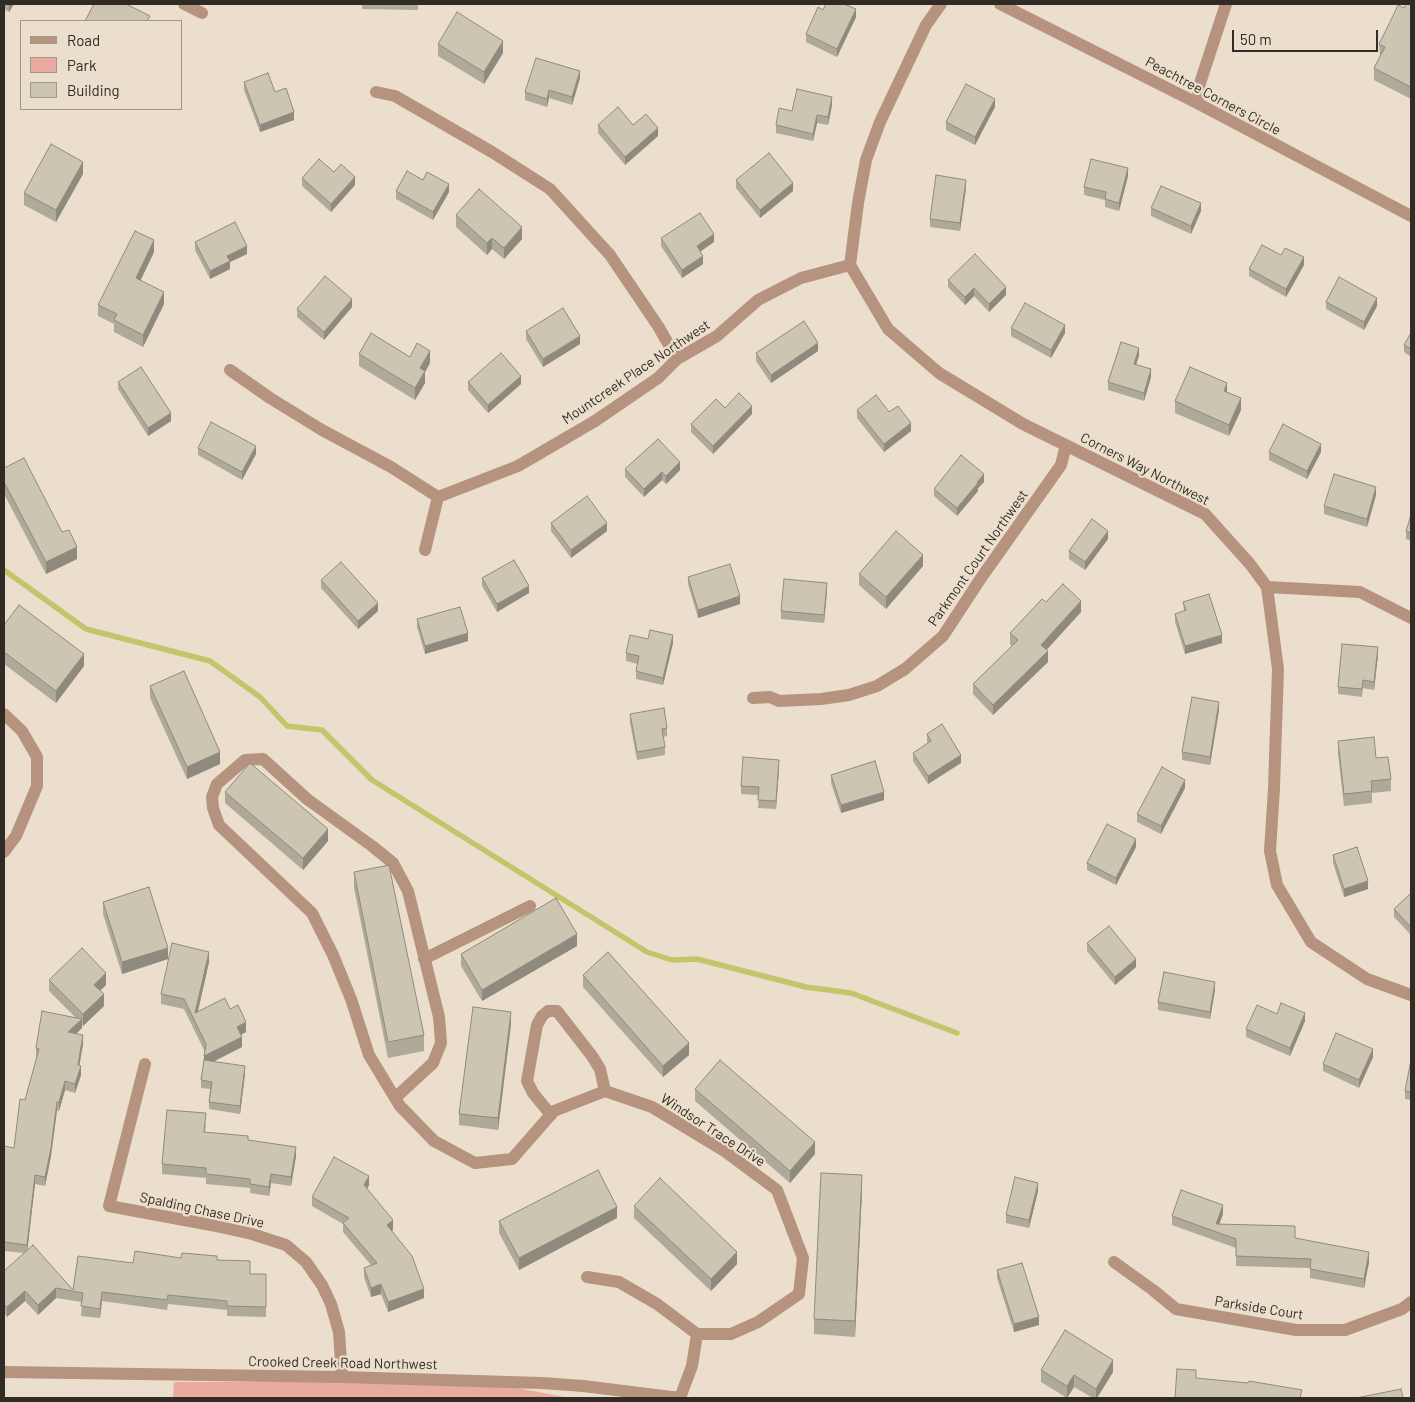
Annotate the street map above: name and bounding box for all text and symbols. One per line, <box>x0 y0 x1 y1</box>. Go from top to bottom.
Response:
legend <box>20 20 182 110</box>
scale bar <box>1235 20 1381 52</box>
text: 50 m <box>1240 30 1272 48</box>
text: Road <box>67 31 100 49</box>
street label: Peachtree Corners Circle <box>1142 53 1284 139</box>
text: Park <box>67 56 96 74</box>
text: Building <box>67 81 120 99</box>
street label: Mountcreek Place Northwest <box>559 316 713 428</box>
street label: Corners Way Northwest <box>1078 429 1212 509</box>
street label: Parkmont Court Northwest <box>924 487 1032 629</box>
street label: Windsor Trace Drive <box>658 1090 768 1170</box>
street label: Spalding Chase Drive <box>138 1189 266 1231</box>
street label: Parkside Court <box>1213 1293 1305 1323</box>
street label: Crooked Creek Road Northwest <box>248 1353 438 1373</box>

